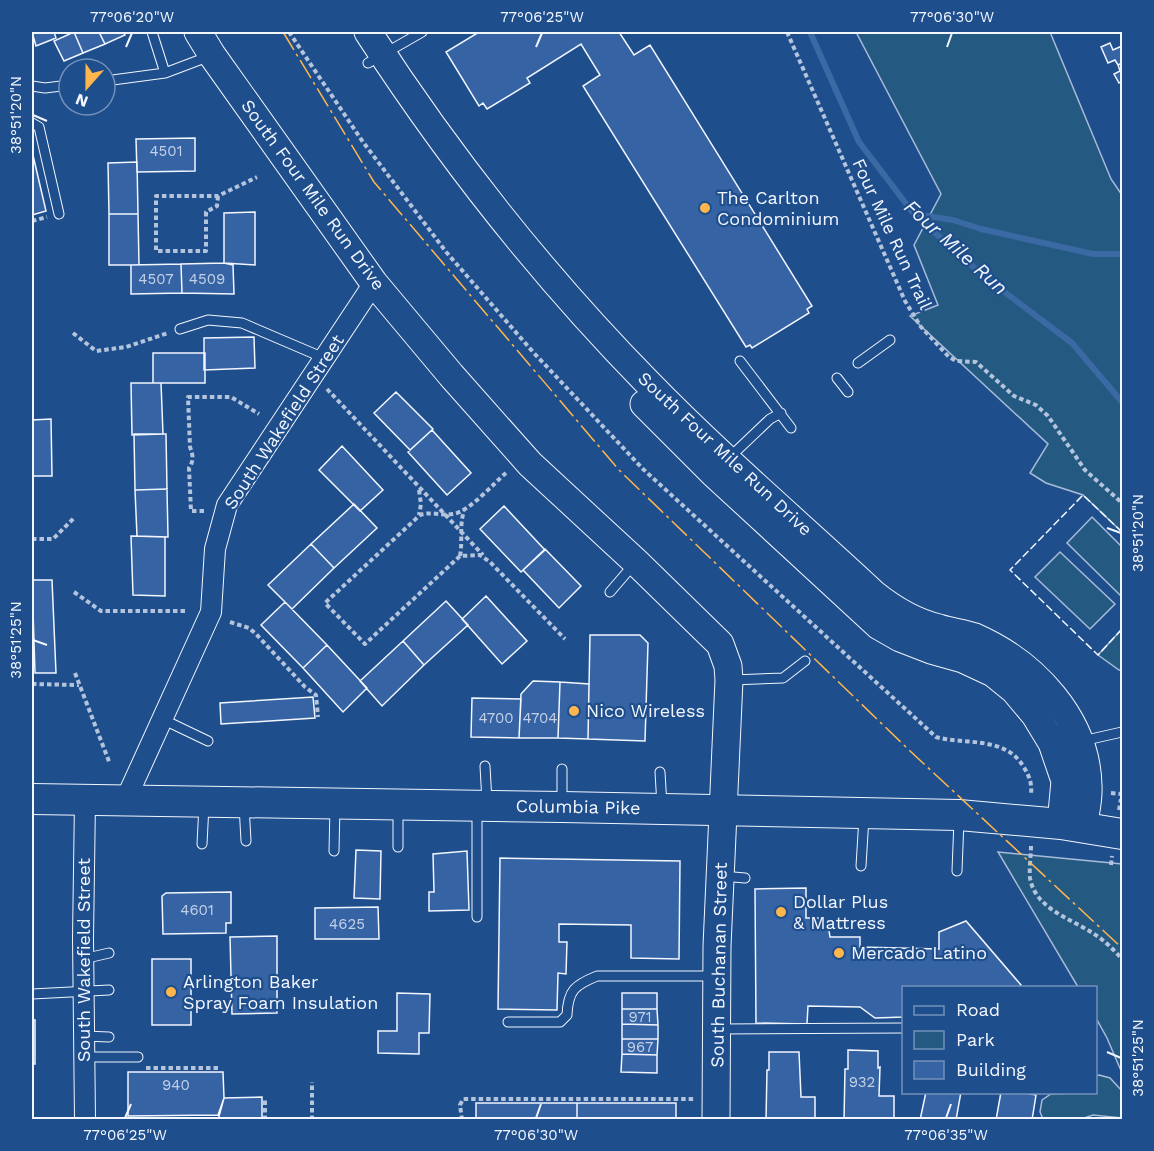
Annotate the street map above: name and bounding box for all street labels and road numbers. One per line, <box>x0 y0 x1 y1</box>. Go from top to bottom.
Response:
street label: South Four Mile Run Drive <box>237 95 390 294</box>
street label: Four Mile Run Trail <box>848 155 937 313</box>
street label: South Wakefield Street <box>219 330 348 513</box>
street label: South Four Mile Run Drive <box>634 367 817 540</box>
street label: Columbia Pike <box>515 795 641 818</box>
street label: South Wakefield Street <box>73 857 94 1062</box>
street label: South Buchanan Street <box>706 862 731 1068</box>

